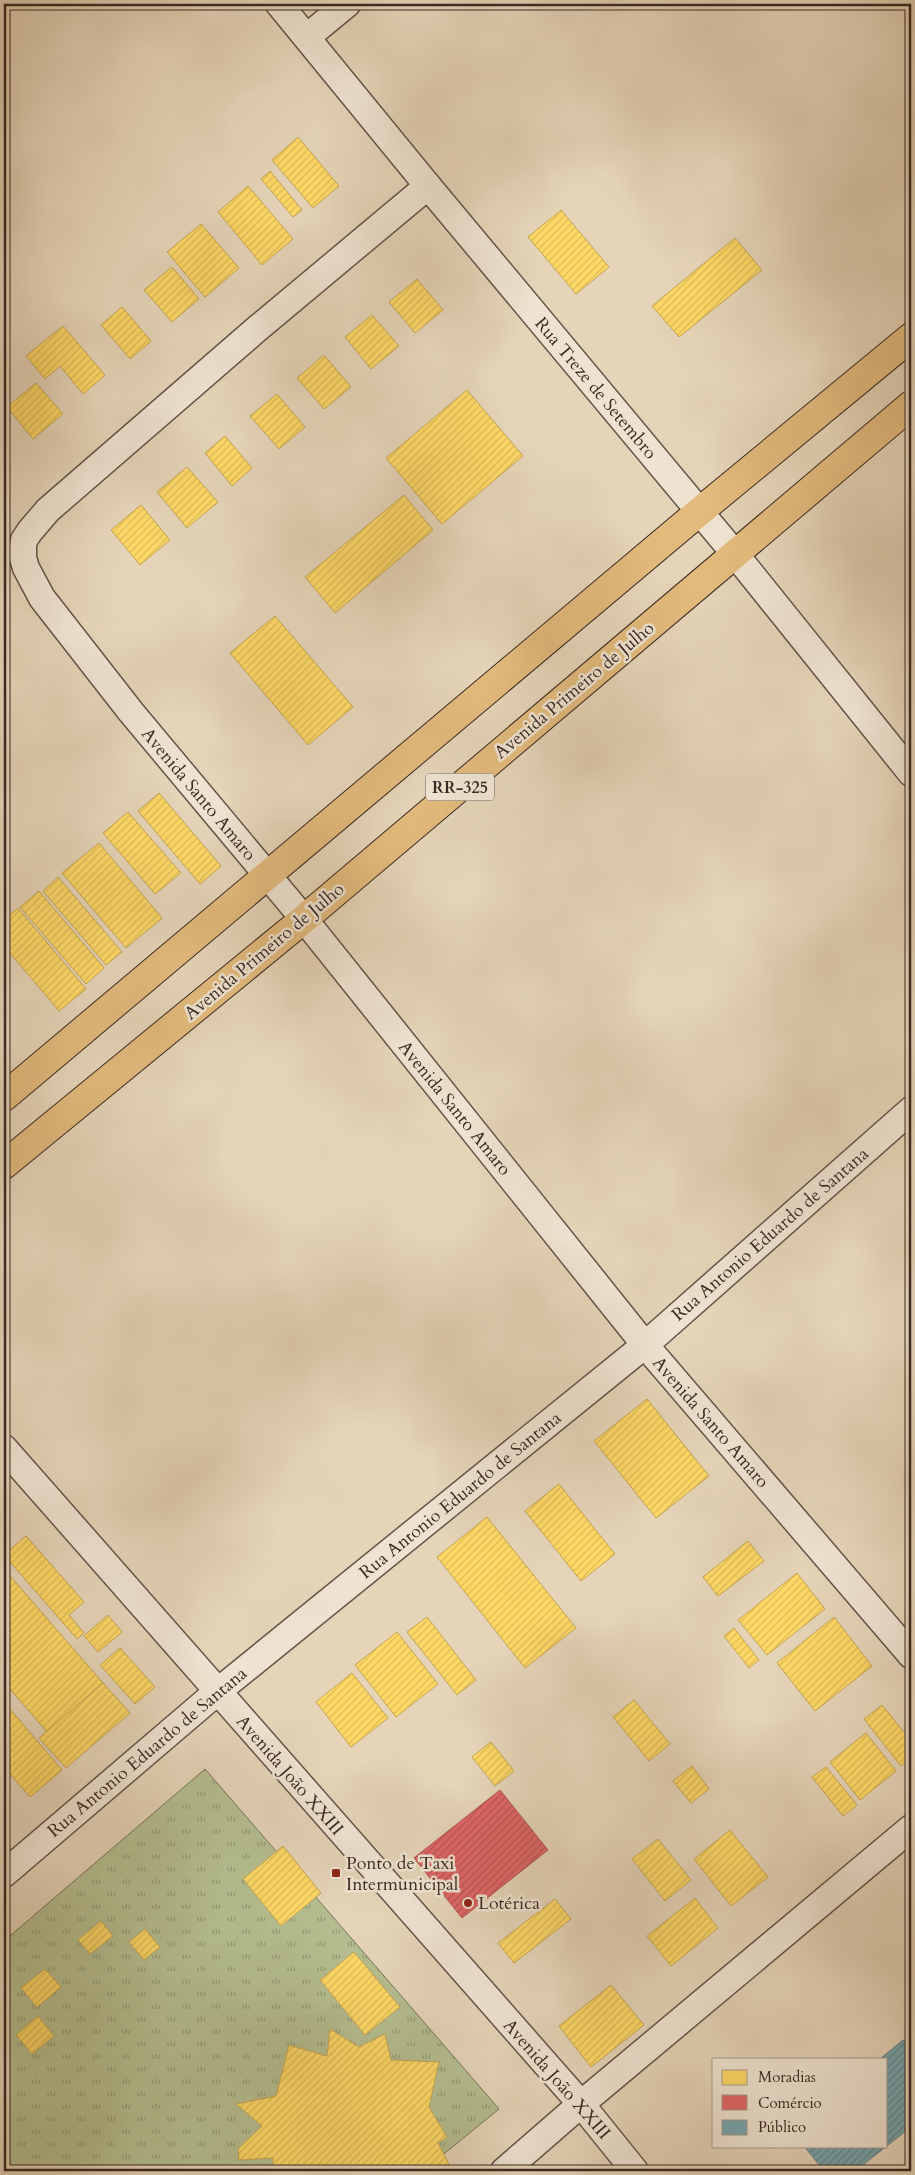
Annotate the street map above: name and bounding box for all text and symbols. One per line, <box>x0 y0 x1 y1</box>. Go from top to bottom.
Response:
street label: Rua Treze de Setembro <box>529 312 663 465</box>
street label: Avenida Primeiro de Julho <box>489 616 660 765</box>
street label: Avenida Santo Amaro <box>135 722 262 867</box>
road number: RR-325 <box>426 774 494 800</box>
street label: Avenida Primeiro de Julho <box>179 877 350 1026</box>
street label: Avenida Santo Amaro <box>392 1036 517 1181</box>
street label: Rua Antonio Eduardo de Santana <box>666 1142 874 1327</box>
street label: Avenida Santo Amaro <box>646 1351 775 1494</box>
street label: Rua Antonio Eduardo de Santana <box>354 1406 567 1585</box>
street label: Rua Antonio Eduardo de Santana <box>42 1661 253 1843</box>
street label: Avenida João XXIII <box>230 1710 349 1841</box>
place label: Ponto de Taxi Intermunicipal <box>346 1851 459 1897</box>
marker: Ponto de Taxi Intermunicipal <box>330 1867 342 1879</box>
place label: Lotérica <box>478 1891 540 1916</box>
marker: Lotérica <box>462 1897 474 1909</box>
street label: Avenida João XXIII <box>497 2014 616 2145</box>
legend <box>712 2058 888 2148</box>
text: Moradias <box>758 2067 816 2087</box>
text: Comércio <box>758 2093 822 2113</box>
text: Público <box>758 2117 806 2137</box>

